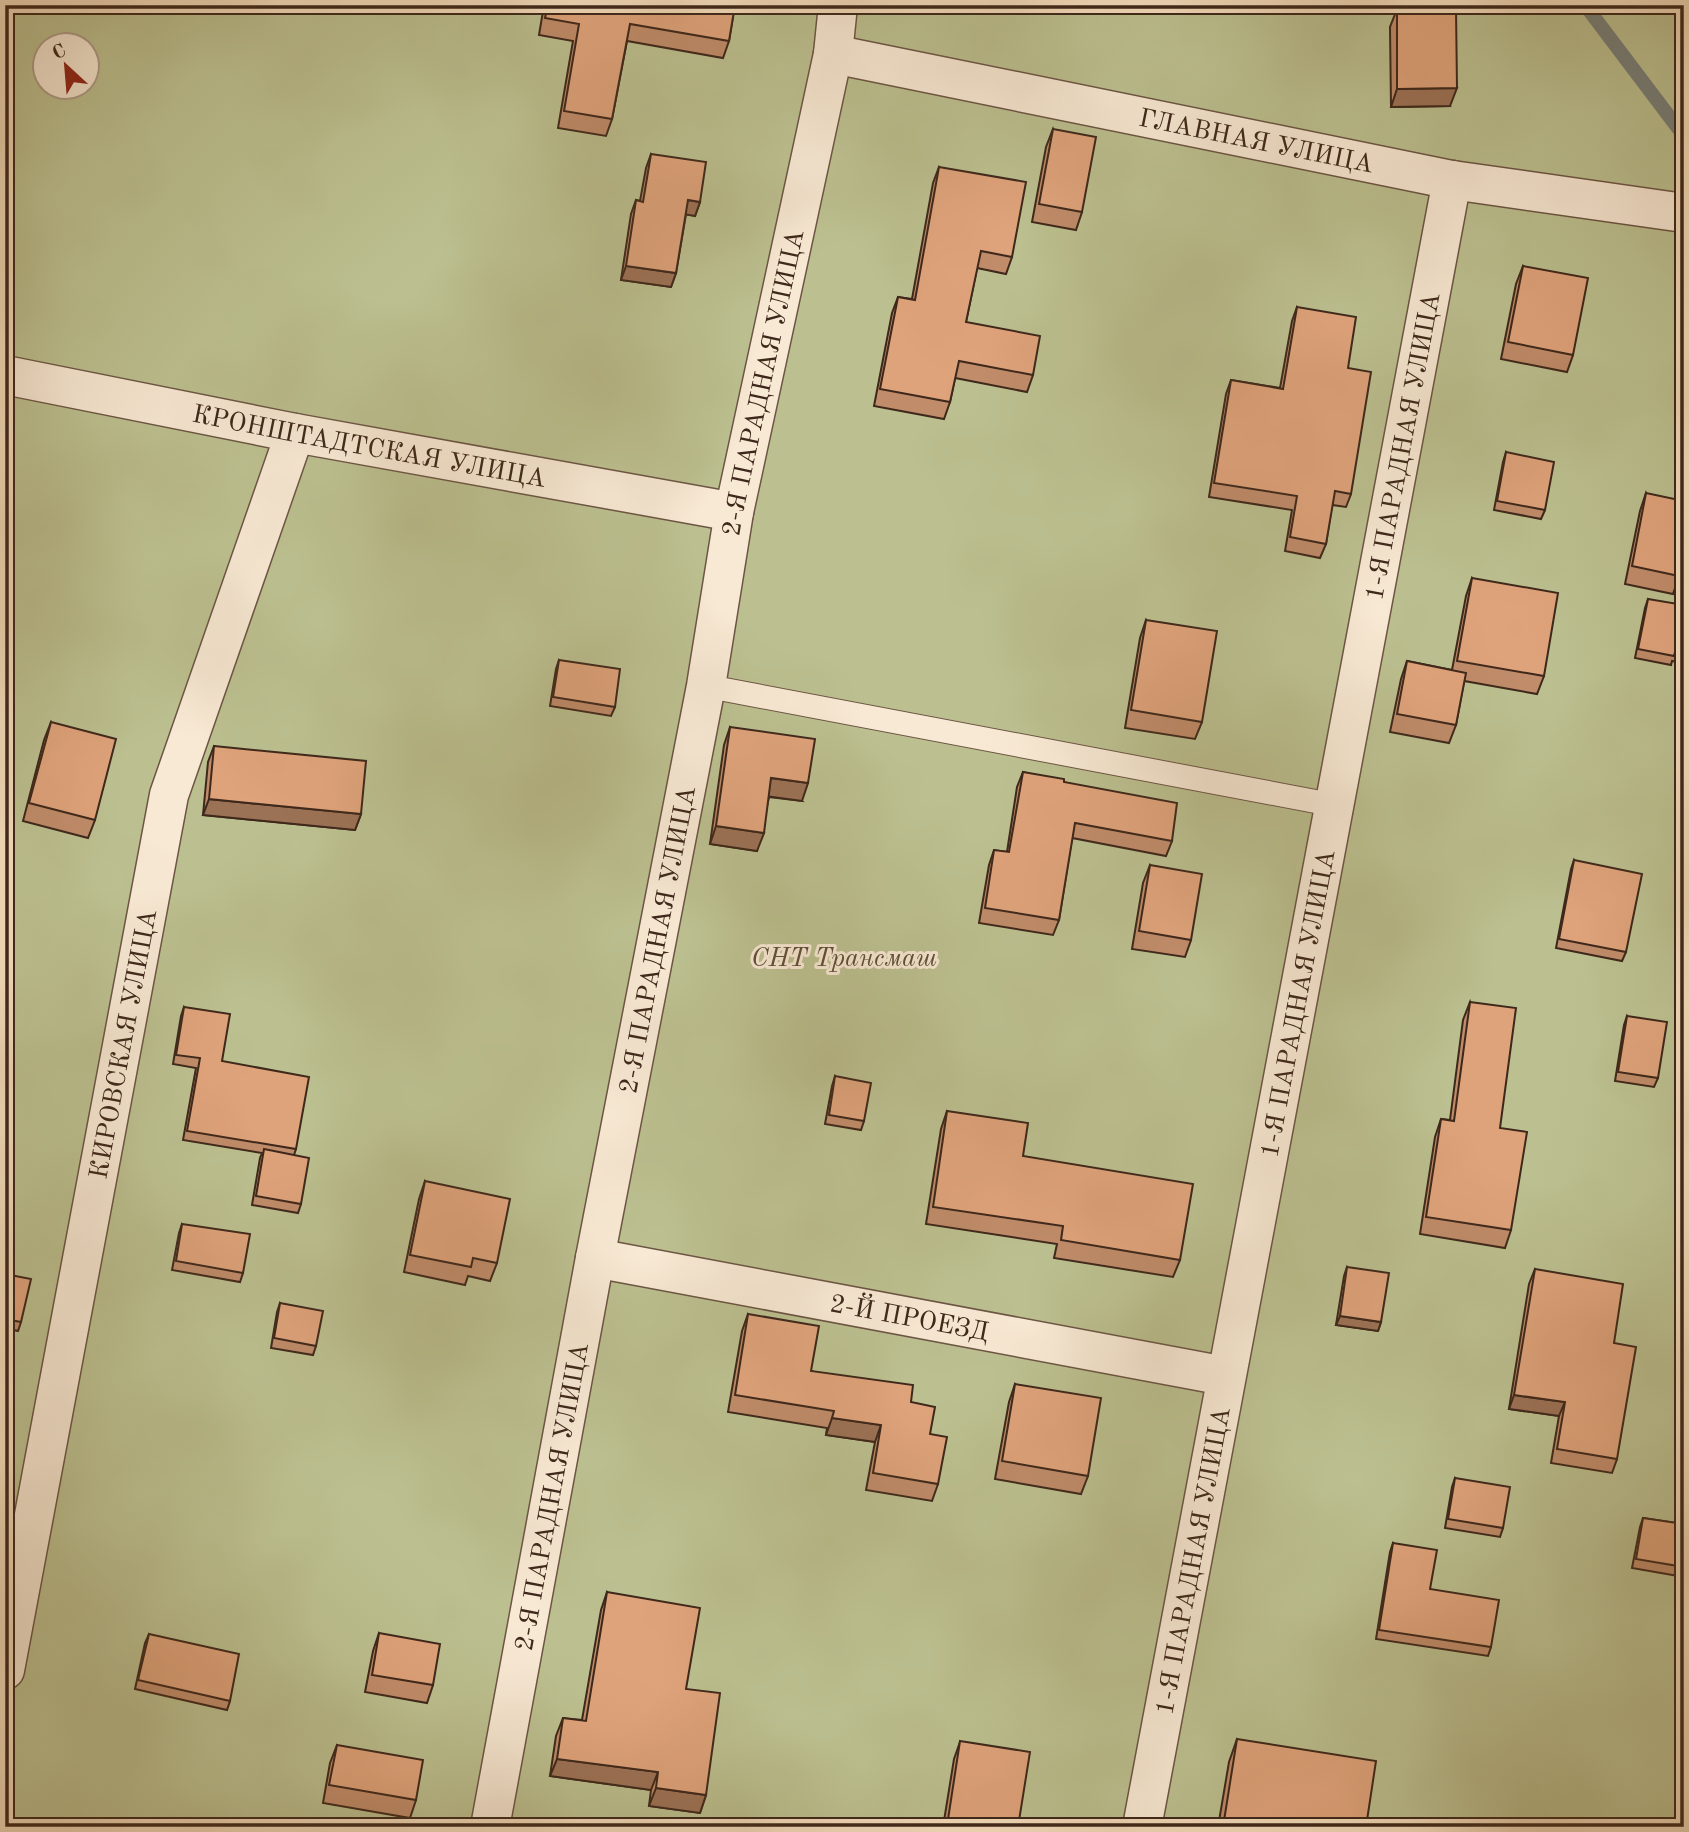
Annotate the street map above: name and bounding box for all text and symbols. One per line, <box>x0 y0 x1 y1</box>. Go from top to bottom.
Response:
north arrow <box>32 32 102 102</box>
text: С <box>50 42 69 64</box>
street label: ГЛАВНАЯ УЛИЦА <box>1136 106 1376 179</box>
street label: 2-Я ПАРАДНАЯ УЛИЦА <box>719 227 810 538</box>
street label: 1-Я ПАРАДНАЯ УЛИЦА <box>1362 290 1446 603</box>
street label: КРОНШТАДТСКАЯ УЛИЦА <box>190 402 548 493</box>
street label: 2-Я ПАРАДНАЯ УЛИЦА <box>616 784 701 1096</box>
street label: 1-Я ПАРАДНАЯ УЛИЦА <box>1257 848 1341 1160</box>
street label: КИРОВСКАЯ УЛИЦА <box>86 907 162 1181</box>
park label: СНТ Трансмаш <box>751 946 937 972</box>
street label: 2-Й ПРОЕЗД <box>828 1291 991 1346</box>
street label: 2-Я ПАРАДНАЯ УЛИЦА <box>512 1341 594 1653</box>
street label: 1-Я ПАРАДНАЯ УЛИЦА <box>1152 1405 1236 1717</box>

